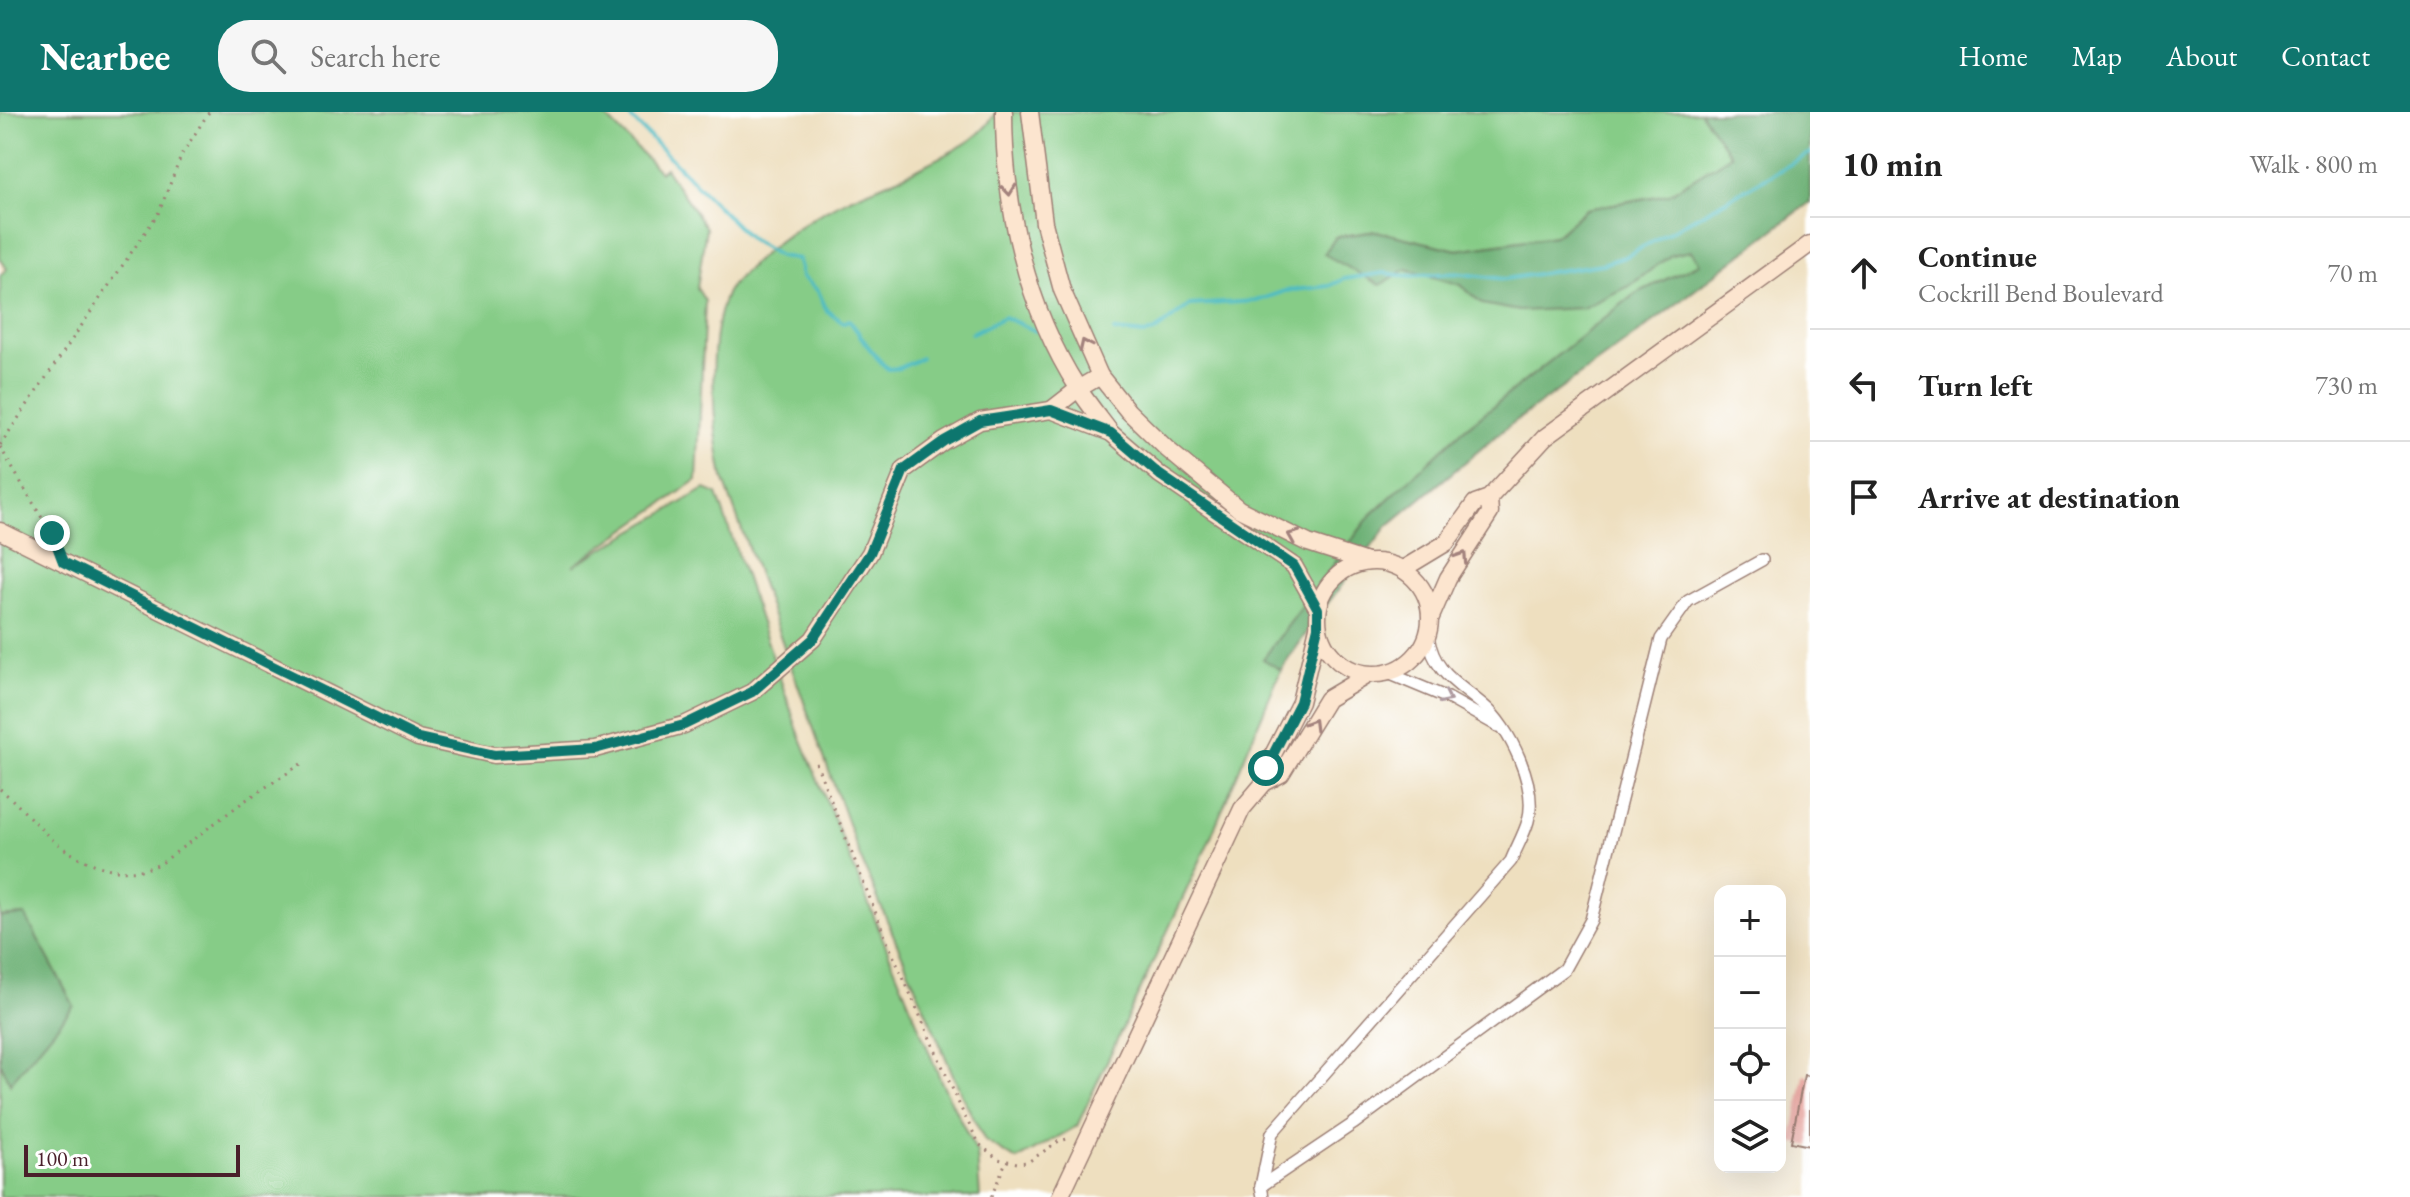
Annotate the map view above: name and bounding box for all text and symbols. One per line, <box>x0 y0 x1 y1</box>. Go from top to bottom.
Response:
search box <box>218 20 778 92</box>
text: Nearbee <box>40 32 170 81</box>
icon: search <box>246 34 290 78</box>
text: Search here <box>310 37 440 76</box>
text: Home <box>1958 38 2028 74</box>
text: Map <box>2072 38 2122 74</box>
text: About <box>2166 38 2237 74</box>
text: Contact <box>2281 38 2370 74</box>
text: 10 min <box>1842 142 1943 186</box>
text: Walk · 800 m <box>2250 147 2378 181</box>
one-way arrow <box>1001 184 1018 197</box>
text: Continue <box>1918 237 2037 276</box>
icon: ahead <box>1842 251 1886 295</box>
text: 70 m <box>2328 256 2378 290</box>
text: Cockrill Bend Boulevard <box>1918 276 2164 310</box>
one-way arrow <box>1079 339 1095 353</box>
icon: left <box>1842 363 1886 407</box>
text: Turn left <box>1918 366 2032 405</box>
text: 730 m <box>2315 368 2378 402</box>
icon: arrive <box>1842 475 1886 519</box>
text: Arrive at destination <box>1918 478 2180 517</box>
route end <box>34 515 70 551</box>
one-way arrow <box>1287 530 1301 546</box>
one-way arrow <box>1452 551 1467 565</box>
one-way arrow <box>1438 688 1453 704</box>
one-way arrow <box>1302 718 1317 733</box>
route start <box>1248 750 1284 786</box>
map controls <box>1714 885 1786 1173</box>
button: + <box>1714 885 1786 957</box>
button: − <box>1714 957 1786 1029</box>
button: locate <box>1714 1029 1786 1101</box>
button: layers <box>1714 1101 1786 1173</box>
scale bar <box>24 1141 240 1177</box>
text: 100 m <box>36 1144 89 1173</box>

